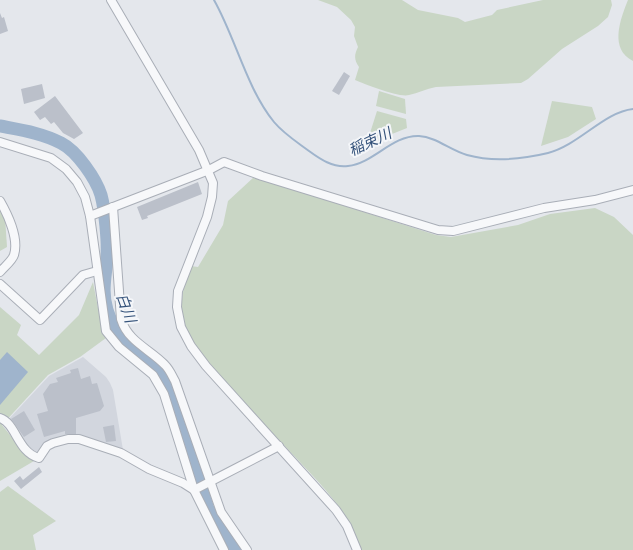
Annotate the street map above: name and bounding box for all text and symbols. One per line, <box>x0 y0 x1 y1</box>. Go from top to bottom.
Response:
water label: 稲束川 <box>346 123 396 160</box>
water label: 白川 <box>112 291 140 327</box>

